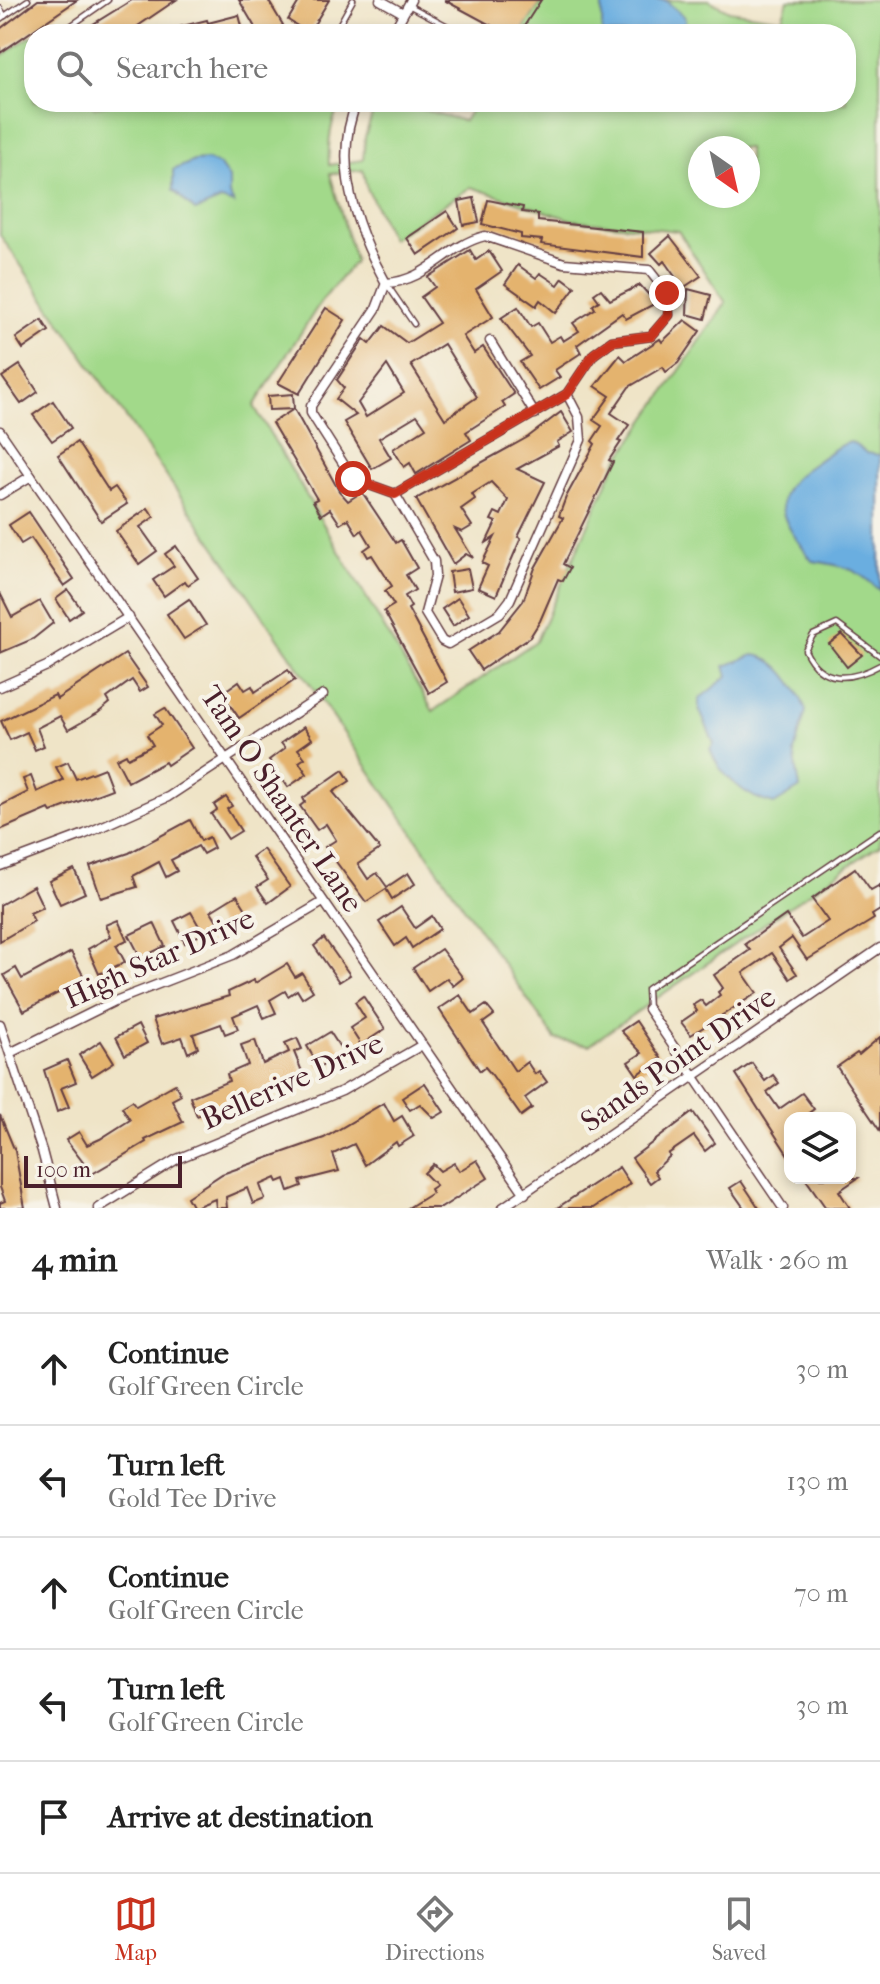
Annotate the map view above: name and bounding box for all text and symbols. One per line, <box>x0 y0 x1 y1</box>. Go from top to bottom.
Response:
search box <box>24 24 856 112</box>
icon: search <box>52 46 96 90</box>
text: Search here <box>116 51 268 86</box>
north arrow <box>688 136 760 208</box>
route end <box>649 275 685 311</box>
route start <box>335 461 371 497</box>
street label: Tam O Shanter Lane <box>193 679 370 919</box>
street label: High Star Drive <box>59 901 260 1016</box>
street label: Sands Point Drive <box>574 979 782 1140</box>
street label: Bellerive Drive <box>196 1026 389 1137</box>
map controls <box>784 1112 856 1184</box>
button: layers <box>784 1112 856 1184</box>
scale bar <box>24 1152 182 1188</box>
text: 100 m <box>36 1157 91 1183</box>
text: 4 min <box>32 1240 117 1280</box>
text: Walk · 260 m <box>706 1245 848 1276</box>
text: Continue <box>108 1336 229 1371</box>
icon: ahead <box>32 1347 76 1391</box>
text: 30 m <box>796 1354 848 1385</box>
text: Golf Green Circle <box>108 1371 304 1402</box>
text: Turn left <box>108 1448 225 1483</box>
icon: left <box>32 1459 76 1503</box>
text: 130 m <box>787 1466 848 1497</box>
text: Gold Tee Drive <box>108 1483 276 1514</box>
text: Continue <box>108 1560 229 1595</box>
icon: ahead <box>32 1571 76 1615</box>
text: 70 m <box>794 1578 848 1609</box>
text: Golf Green Circle <box>108 1595 304 1626</box>
text: Turn left <box>108 1672 225 1707</box>
icon: left <box>32 1683 76 1727</box>
text: 30 m <box>796 1690 848 1721</box>
text: Golf Green Circle <box>108 1707 304 1738</box>
icon: arrive <box>32 1795 76 1839</box>
text: Arrive at destination <box>108 1800 373 1835</box>
tab: Map <box>114 1892 158 1966</box>
tab: Directions <box>385 1892 484 1966</box>
tab: Saved <box>712 1892 766 1966</box>

